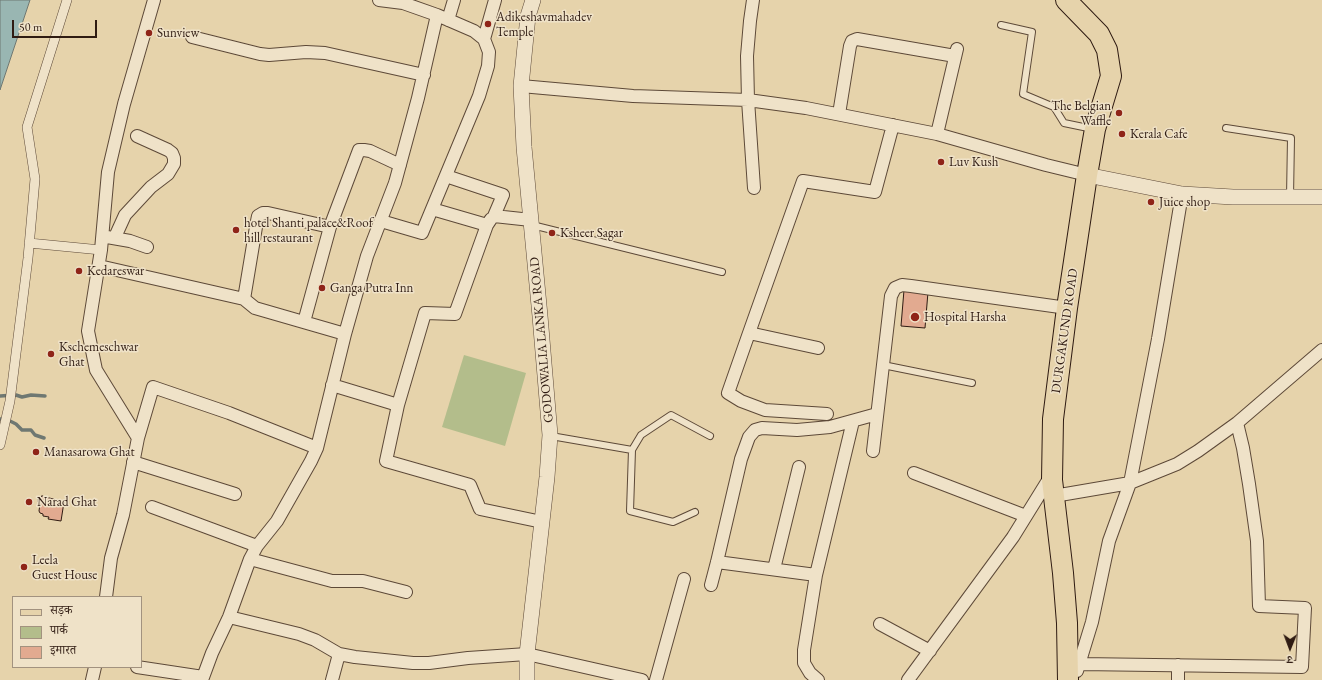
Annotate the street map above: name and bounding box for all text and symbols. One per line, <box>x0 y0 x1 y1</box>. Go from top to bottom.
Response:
place label: Adikeshavmahadev Temple <box>496 9 592 40</box>
scale bar <box>14 12 99 38</box>
text: 50 m <box>19 19 42 35</box>
marker: Adikeshavmahadev Temple <box>483 19 493 29</box>
place label: Sunview <box>157 25 199 41</box>
marker: Sunview <box>144 28 154 38</box>
place label: The Belgian Waffle <box>1051 98 1111 129</box>
marker: The Belgian Waffle <box>1114 108 1124 118</box>
place label: Kerala Cafe <box>1130 126 1188 142</box>
marker: Kerala Cafe <box>1117 129 1127 139</box>
place label: Luv Kush <box>949 154 998 170</box>
marker: Luv Kush <box>936 157 946 167</box>
place label: Juice shop <box>1159 194 1210 210</box>
marker: Juice shop <box>1146 197 1156 207</box>
place label: hotel Shanti palace&Roof hill restaurant <box>244 215 373 246</box>
marker: hotel Shanti palace&Roof hill restaurant <box>231 225 241 235</box>
place label: Ksheer Sagar <box>560 225 623 241</box>
marker: Ksheer Sagar <box>547 228 557 238</box>
street label: GODOWALIA LANKA ROAD <box>527 256 557 424</box>
place label: Kedareswar <box>87 263 144 279</box>
marker: Kedareswar <box>74 266 84 276</box>
street label: DURGAKUND ROAD <box>1049 268 1081 394</box>
place label: Ganga Putra Inn <box>330 280 413 296</box>
marker: Ganga Putra Inn <box>317 283 327 293</box>
place label: Hospital Harsha <box>924 309 1006 325</box>
marker: Hospital Harsha <box>909 311 921 323</box>
place label: Kschemeschwar Ghat <box>59 339 138 370</box>
marker: Kschemeschwar Ghat <box>46 349 56 359</box>
place label: Manasarowa Ghat <box>44 444 135 460</box>
marker: Manasarowa Ghat <box>31 447 41 457</box>
place label: Narad Ghat <box>37 494 97 510</box>
marker: Narad Ghat <box>24 497 34 507</box>
place label: Leela Guest House <box>32 552 97 583</box>
marker: Leela Guest House <box>19 562 29 572</box>
legend <box>12 596 142 668</box>
text: सड़क <box>50 602 73 618</box>
text: पार्क <box>50 622 68 638</box>
north arrow <box>1270 628 1310 668</box>
text: इमारत <box>50 642 76 658</box>
text: उ <box>1287 653 1293 667</box>

